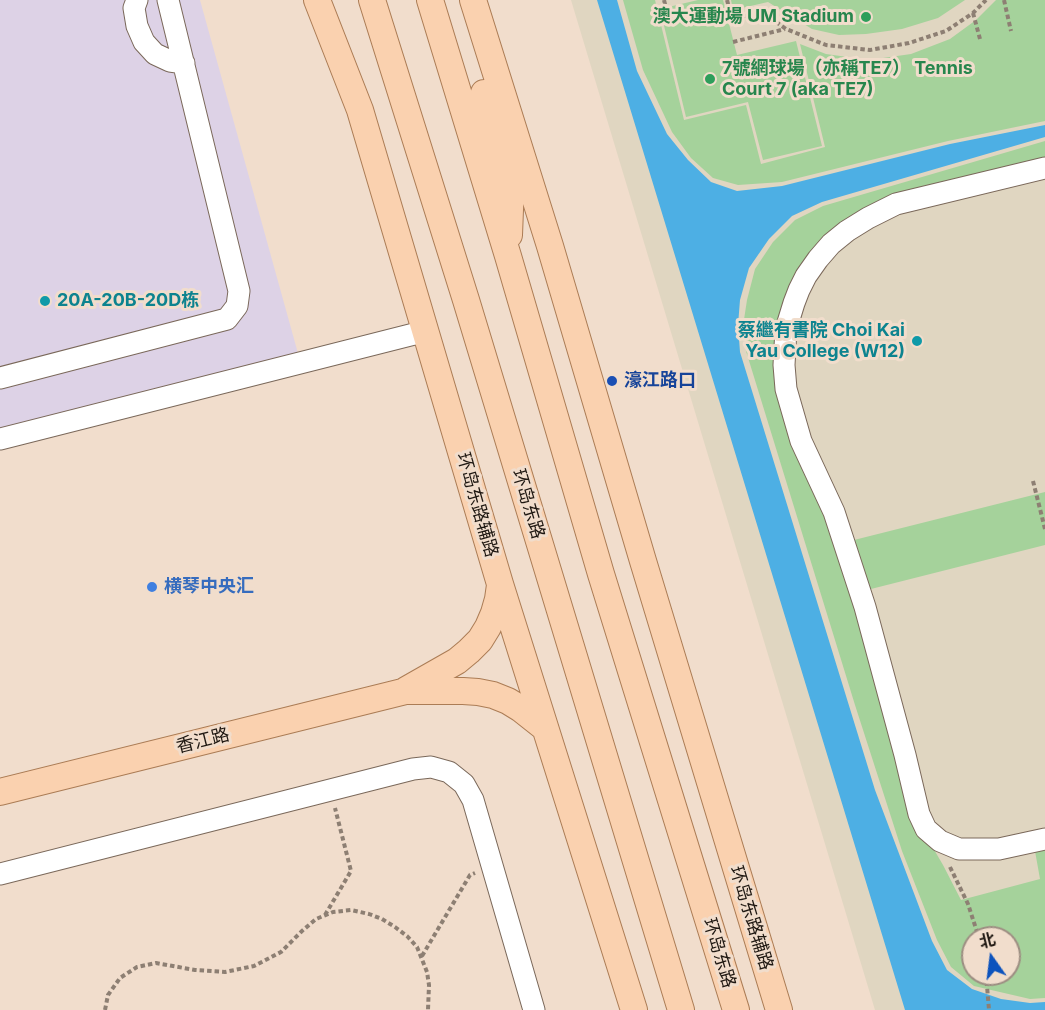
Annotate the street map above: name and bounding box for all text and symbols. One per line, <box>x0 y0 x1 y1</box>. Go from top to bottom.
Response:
place label: 澳大運動場 UM Stadium <box>653 6 854 28</box>
marker: 澳大運動場 UM Stadium <box>859 10 873 24</box>
place label: 7號網球場（亦稱TE7） Tennis Court 7 (aka TE7) <box>722 58 973 100</box>
marker: 7號網球場（亦稱TE7） Tennis Court 7 (aka TE7) <box>703 72 717 86</box>
place label: 20A-20B-20D栋 <box>57 290 199 312</box>
marker: 20A-20B-20D栋 <box>38 294 52 308</box>
place label: 蔡繼有書院 Choi Kai Yau College (W12) <box>738 320 905 362</box>
marker: 蔡繼有書院 Choi Kai Yau College (W12) <box>910 334 924 348</box>
place label: 濠江路口 <box>624 370 696 392</box>
marker: 濠江路口 <box>605 374 619 388</box>
street label: 环岛东路辅路 <box>452 450 502 560</box>
street label: 环岛东路 <box>507 466 549 542</box>
place label: 横琴中央汇 <box>164 576 254 598</box>
marker: 横琴中央汇 <box>145 580 159 594</box>
street label: 香江路 <box>174 724 232 758</box>
street label: 环岛东路辅路 <box>725 863 777 973</box>
street label: 环岛东路 <box>698 915 740 991</box>
north arrow <box>961 926 1021 986</box>
text: 北 <box>977 929 997 952</box>

